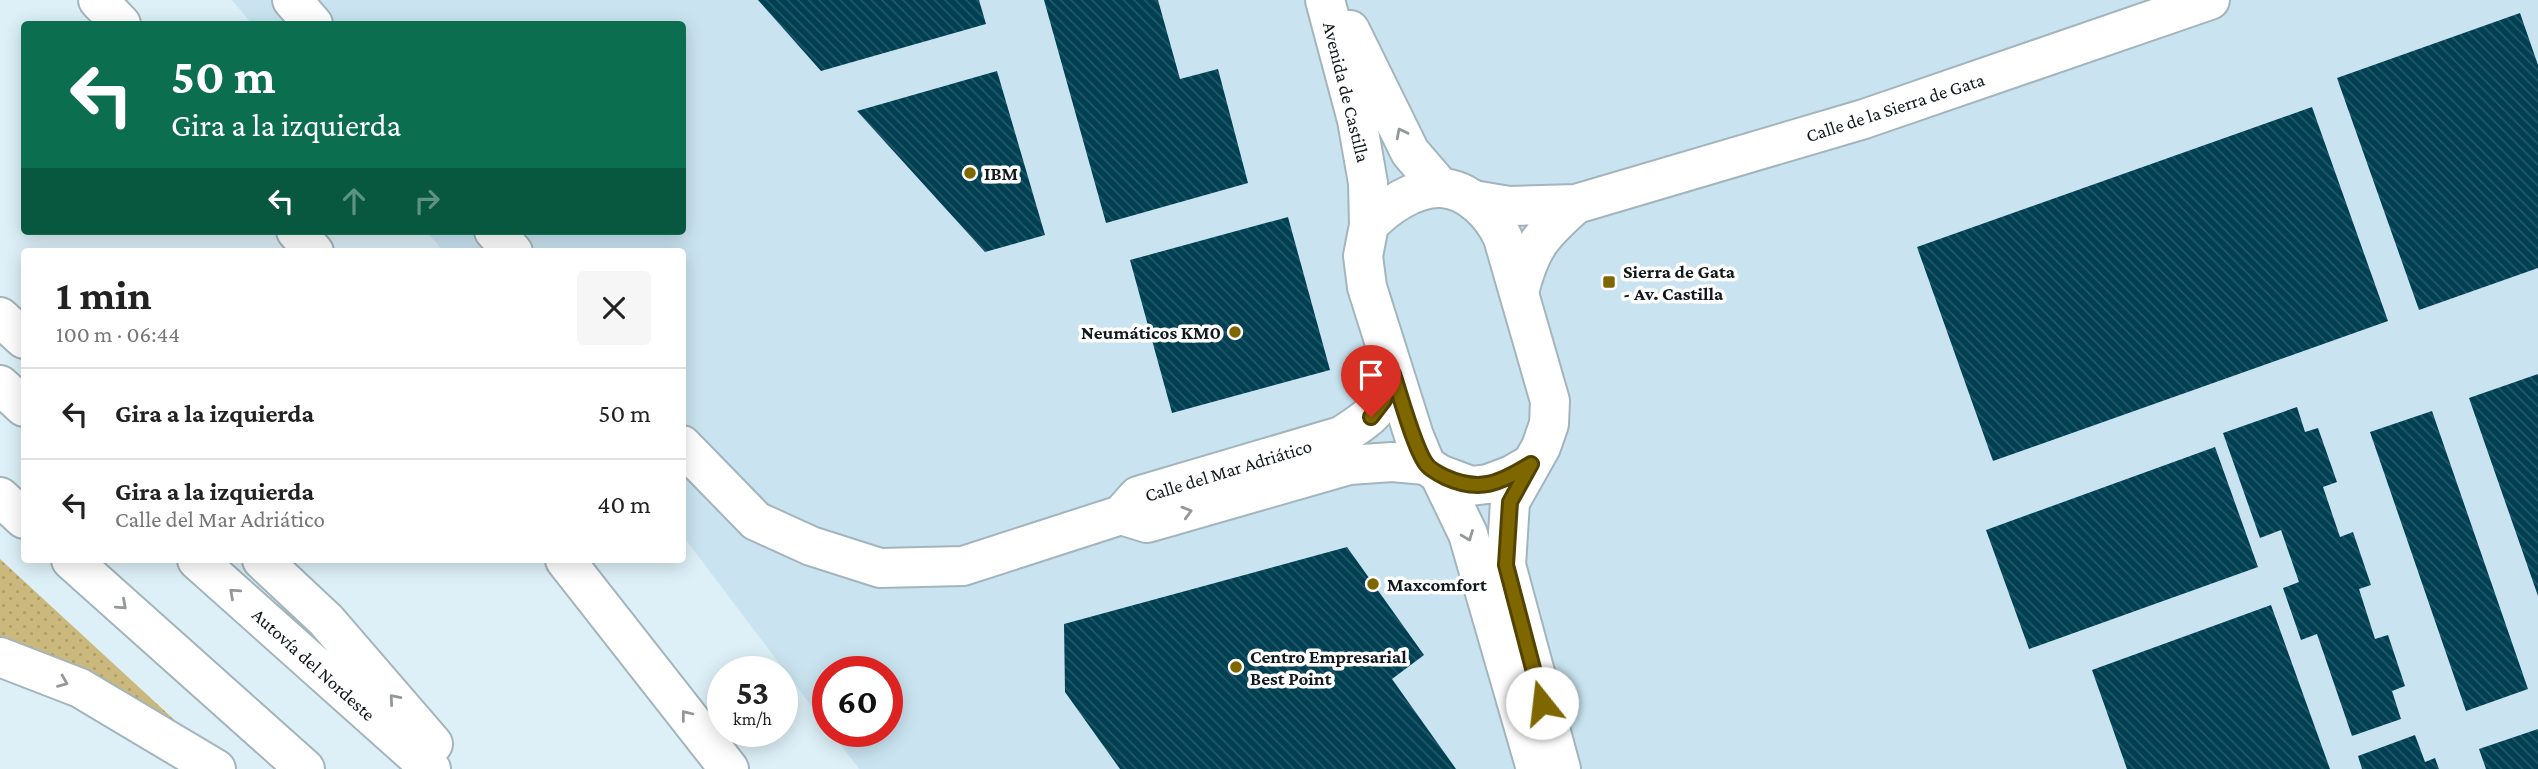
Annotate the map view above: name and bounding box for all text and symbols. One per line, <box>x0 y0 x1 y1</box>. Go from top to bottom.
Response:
street label: Avenida de Castilla <box>1319 20 1374 165</box>
icon: left <box>56 49 147 140</box>
text: 50 m <box>171 49 276 104</box>
street label: Calle de la Sierra de Gata <box>1803 69 1987 146</box>
text: Gira a la izquierda <box>171 107 401 143</box>
one-way arrow <box>1395 128 1409 140</box>
place label: IBM <box>984 163 1018 184</box>
marker: IBM <box>962 165 978 181</box>
icon: left <box>262 182 300 220</box>
icon: ahead <box>335 182 373 220</box>
icon: right <box>408 182 446 220</box>
place label: Sierra de Gata - Av. Castilla <box>1623 261 1736 304</box>
text: 1 min <box>56 271 152 318</box>
button: close <box>577 271 651 345</box>
marker: Sierra de Gata - Av. Castilla <box>1601 274 1617 290</box>
text: 100 m · 06:44 <box>56 321 180 347</box>
place label: Neumáticos KM0 <box>1081 322 1221 343</box>
marker: Neumáticos KM0 <box>1227 324 1243 340</box>
pin <box>1341 345 1401 417</box>
icon: arrive <box>1352 356 1390 394</box>
icon: left <box>56 395 94 433</box>
text: Gira a la izquierda <box>115 399 314 428</box>
text: 50 m <box>598 399 651 428</box>
street label: Calle del Mar Adriático <box>1142 435 1314 506</box>
text: Gira a la izquierda <box>115 477 314 506</box>
icon: left <box>56 486 94 524</box>
text: 40 m <box>597 490 651 519</box>
one-way arrow <box>1180 505 1192 520</box>
text: Calle del Mar Adriático <box>115 506 325 532</box>
one-way arrow <box>1460 529 1474 541</box>
place label: Maxcomfort <box>1387 574 1487 595</box>
marker: Maxcomfort <box>1365 576 1381 592</box>
one-way arrow <box>229 589 242 601</box>
one-way arrow <box>113 597 126 610</box>
street label: Autovía del Nordeste <box>248 604 379 725</box>
place label: Centro Empresarial Best Point <box>1250 646 1407 689</box>
speed limit sign: 60 <box>812 656 903 747</box>
marker: Centro Empresarial Best Point <box>1228 659 1244 675</box>
position arrow <box>1505 666 1579 740</box>
one-way arrow <box>57 673 69 687</box>
text: 53 <box>736 673 769 712</box>
one-way arrow <box>390 694 402 707</box>
text: km/h <box>733 709 772 729</box>
one-way arrow <box>682 711 695 723</box>

